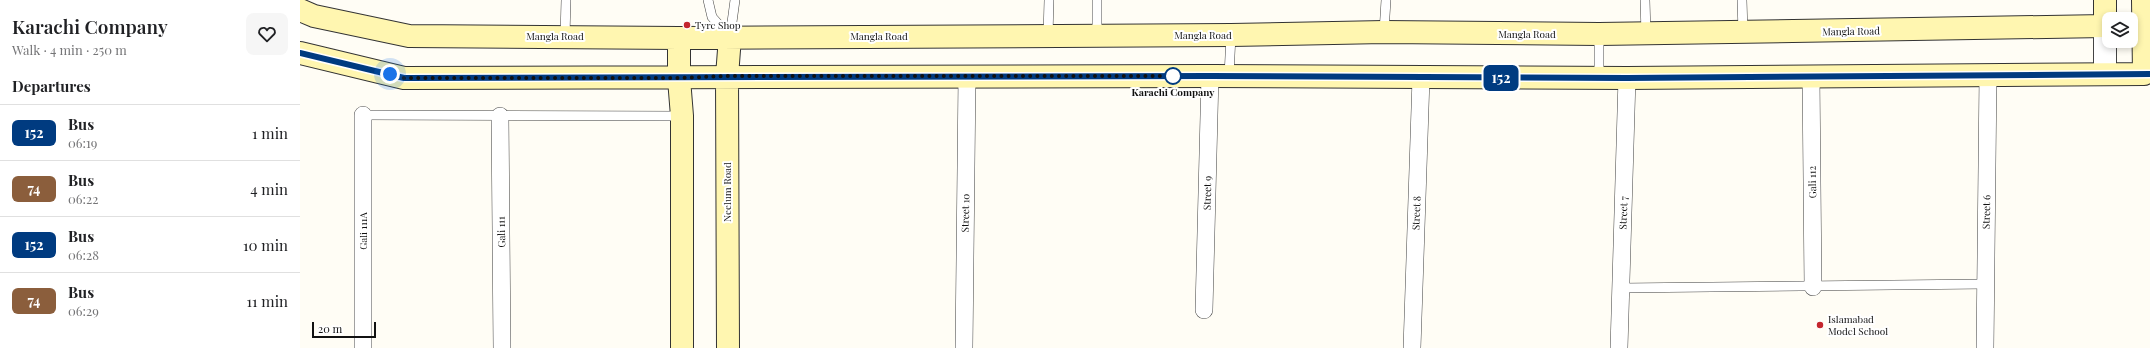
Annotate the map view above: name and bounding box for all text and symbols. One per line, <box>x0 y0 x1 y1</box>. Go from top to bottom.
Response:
map controls <box>2102 12 2138 48</box>
button: layers <box>2102 12 2138 48</box>
text: Karachi Company <box>12 13 168 39</box>
button: heart <box>246 13 288 55</box>
place label: Tyre Shop <box>695 18 741 32</box>
marker: Tyre Shop <box>682 20 692 30</box>
street label: Mangla Road <box>1822 23 1880 39</box>
street label: Mangla Road <box>1498 27 1556 41</box>
street label: Mangla Road <box>1174 28 1232 42</box>
street label: Mangla Road <box>526 29 584 43</box>
street label: Mangla Road <box>850 29 908 43</box>
text: Walk · 4 min · 250 m <box>12 41 127 58</box>
your location <box>380 64 400 84</box>
line badge: 152 <box>1478 65 1524 91</box>
marker: Karachi Company <box>1164 67 1182 85</box>
text: 152 <box>1492 68 1510 87</box>
text: Departures <box>12 76 91 96</box>
place label: Karachi Company <box>1132 85 1215 99</box>
text: Bus <box>68 114 94 134</box>
text: 152 <box>25 123 43 142</box>
text: 1 min <box>252 123 288 143</box>
text: 06:19 <box>68 134 97 151</box>
street label: Neelum Road <box>720 162 734 222</box>
street label: Gali 112 <box>1805 165 1819 198</box>
text: Bus <box>68 170 94 190</box>
street label: Street 9 <box>1200 176 1214 210</box>
text: 74 <box>27 179 41 198</box>
text: 4 min <box>250 179 288 199</box>
text: 06:22 <box>68 190 98 207</box>
street label: Street 10 <box>958 193 972 233</box>
street label: Street 6 <box>1979 195 1993 229</box>
street label: Street 8 <box>1408 196 1424 230</box>
street label: Street 7 <box>1615 196 1631 230</box>
street label: Gali 111A <box>356 211 370 250</box>
street label: Gali 111 <box>494 216 508 248</box>
text: Bus <box>68 226 94 246</box>
text: 152 <box>25 235 43 254</box>
text: 10 min <box>243 235 288 255</box>
text: 06:28 <box>68 246 99 263</box>
text: Bus <box>68 282 94 302</box>
text: 74 <box>27 291 41 310</box>
text: 11 min <box>246 291 288 311</box>
text: 06:29 <box>68 302 99 319</box>
place label: Islamabad Model School <box>1828 312 1888 338</box>
scale bar <box>312 320 376 339</box>
marker: Islamabad Model School <box>1815 320 1825 330</box>
text: 20 m <box>318 321 342 336</box>

